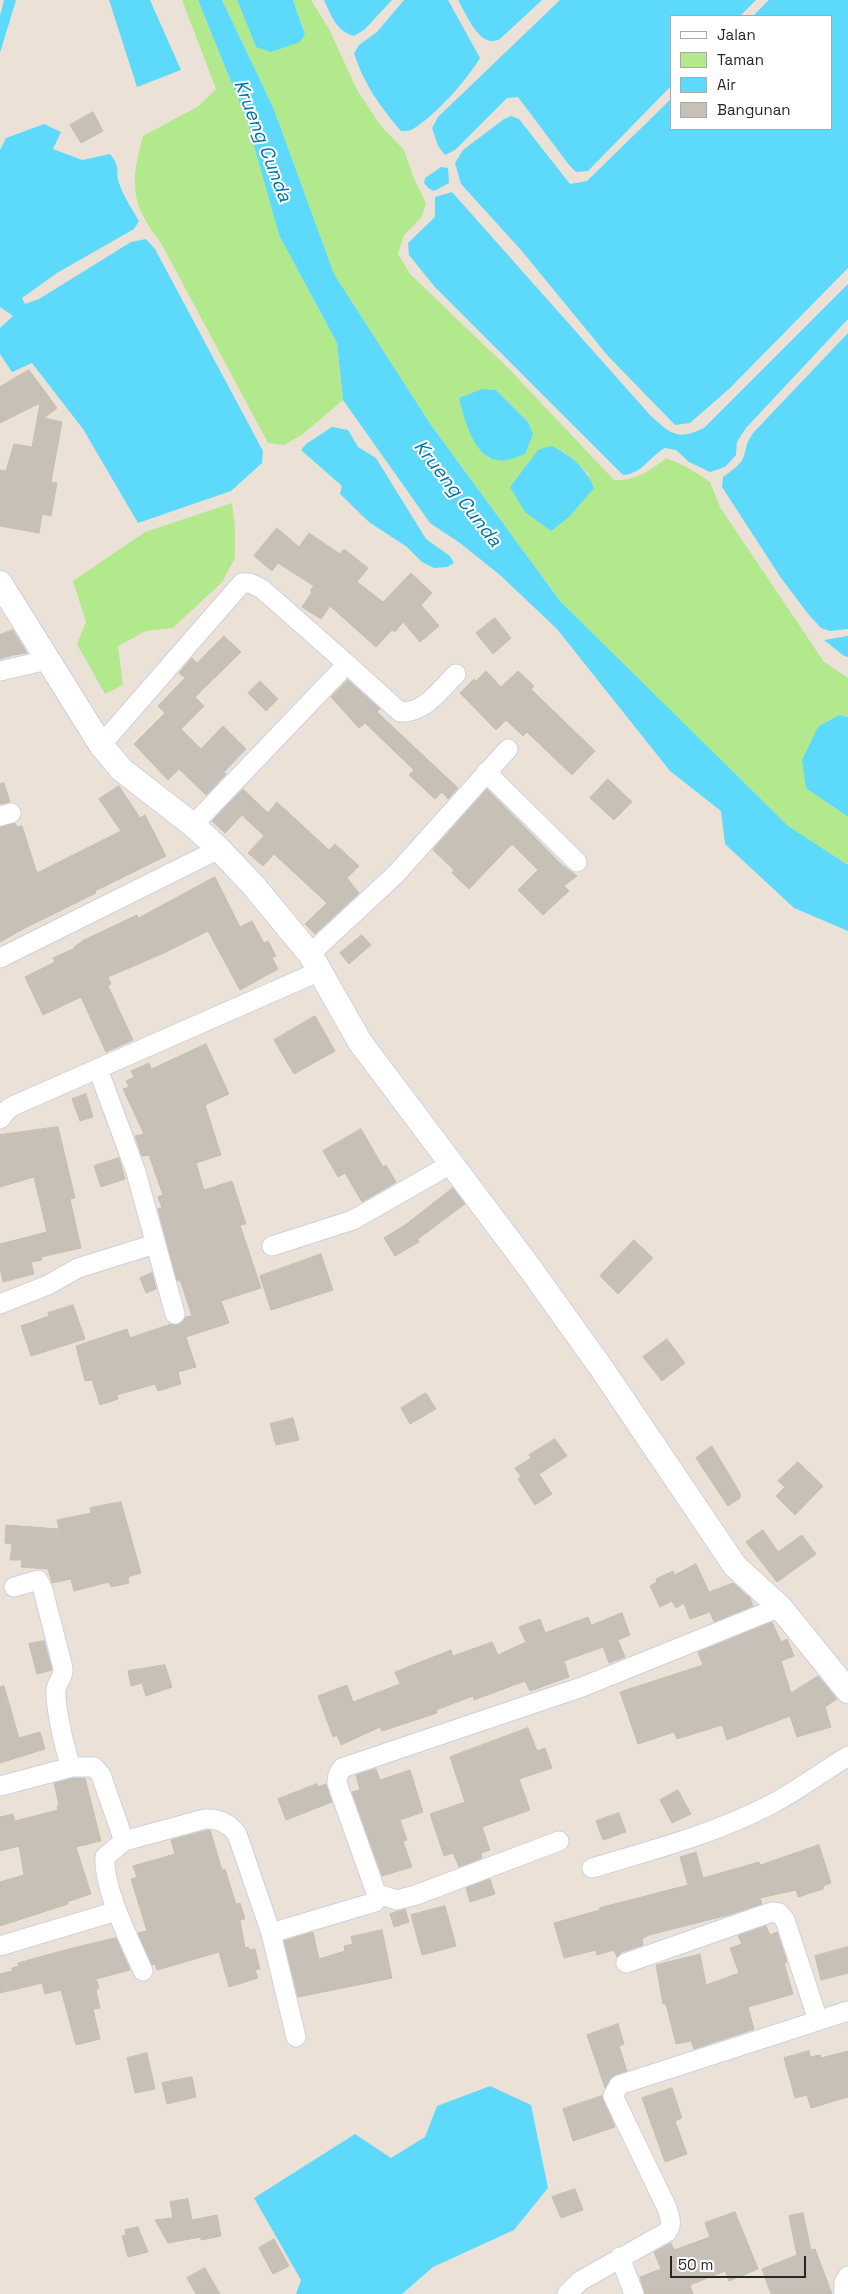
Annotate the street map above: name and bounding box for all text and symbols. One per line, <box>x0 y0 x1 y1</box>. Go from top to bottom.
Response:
legend <box>670 15 833 130</box>
text: Jalan <box>717 25 756 44</box>
text: Taman <box>717 50 764 69</box>
text: Air <box>717 75 736 94</box>
water label: Krueng Cunda <box>228 77 296 205</box>
text: Bangunan <box>717 100 791 119</box>
water label: Krueng Cunda <box>408 436 506 552</box>
scale bar <box>673 2246 809 2278</box>
text: 50 m <box>678 2255 713 2274</box>

